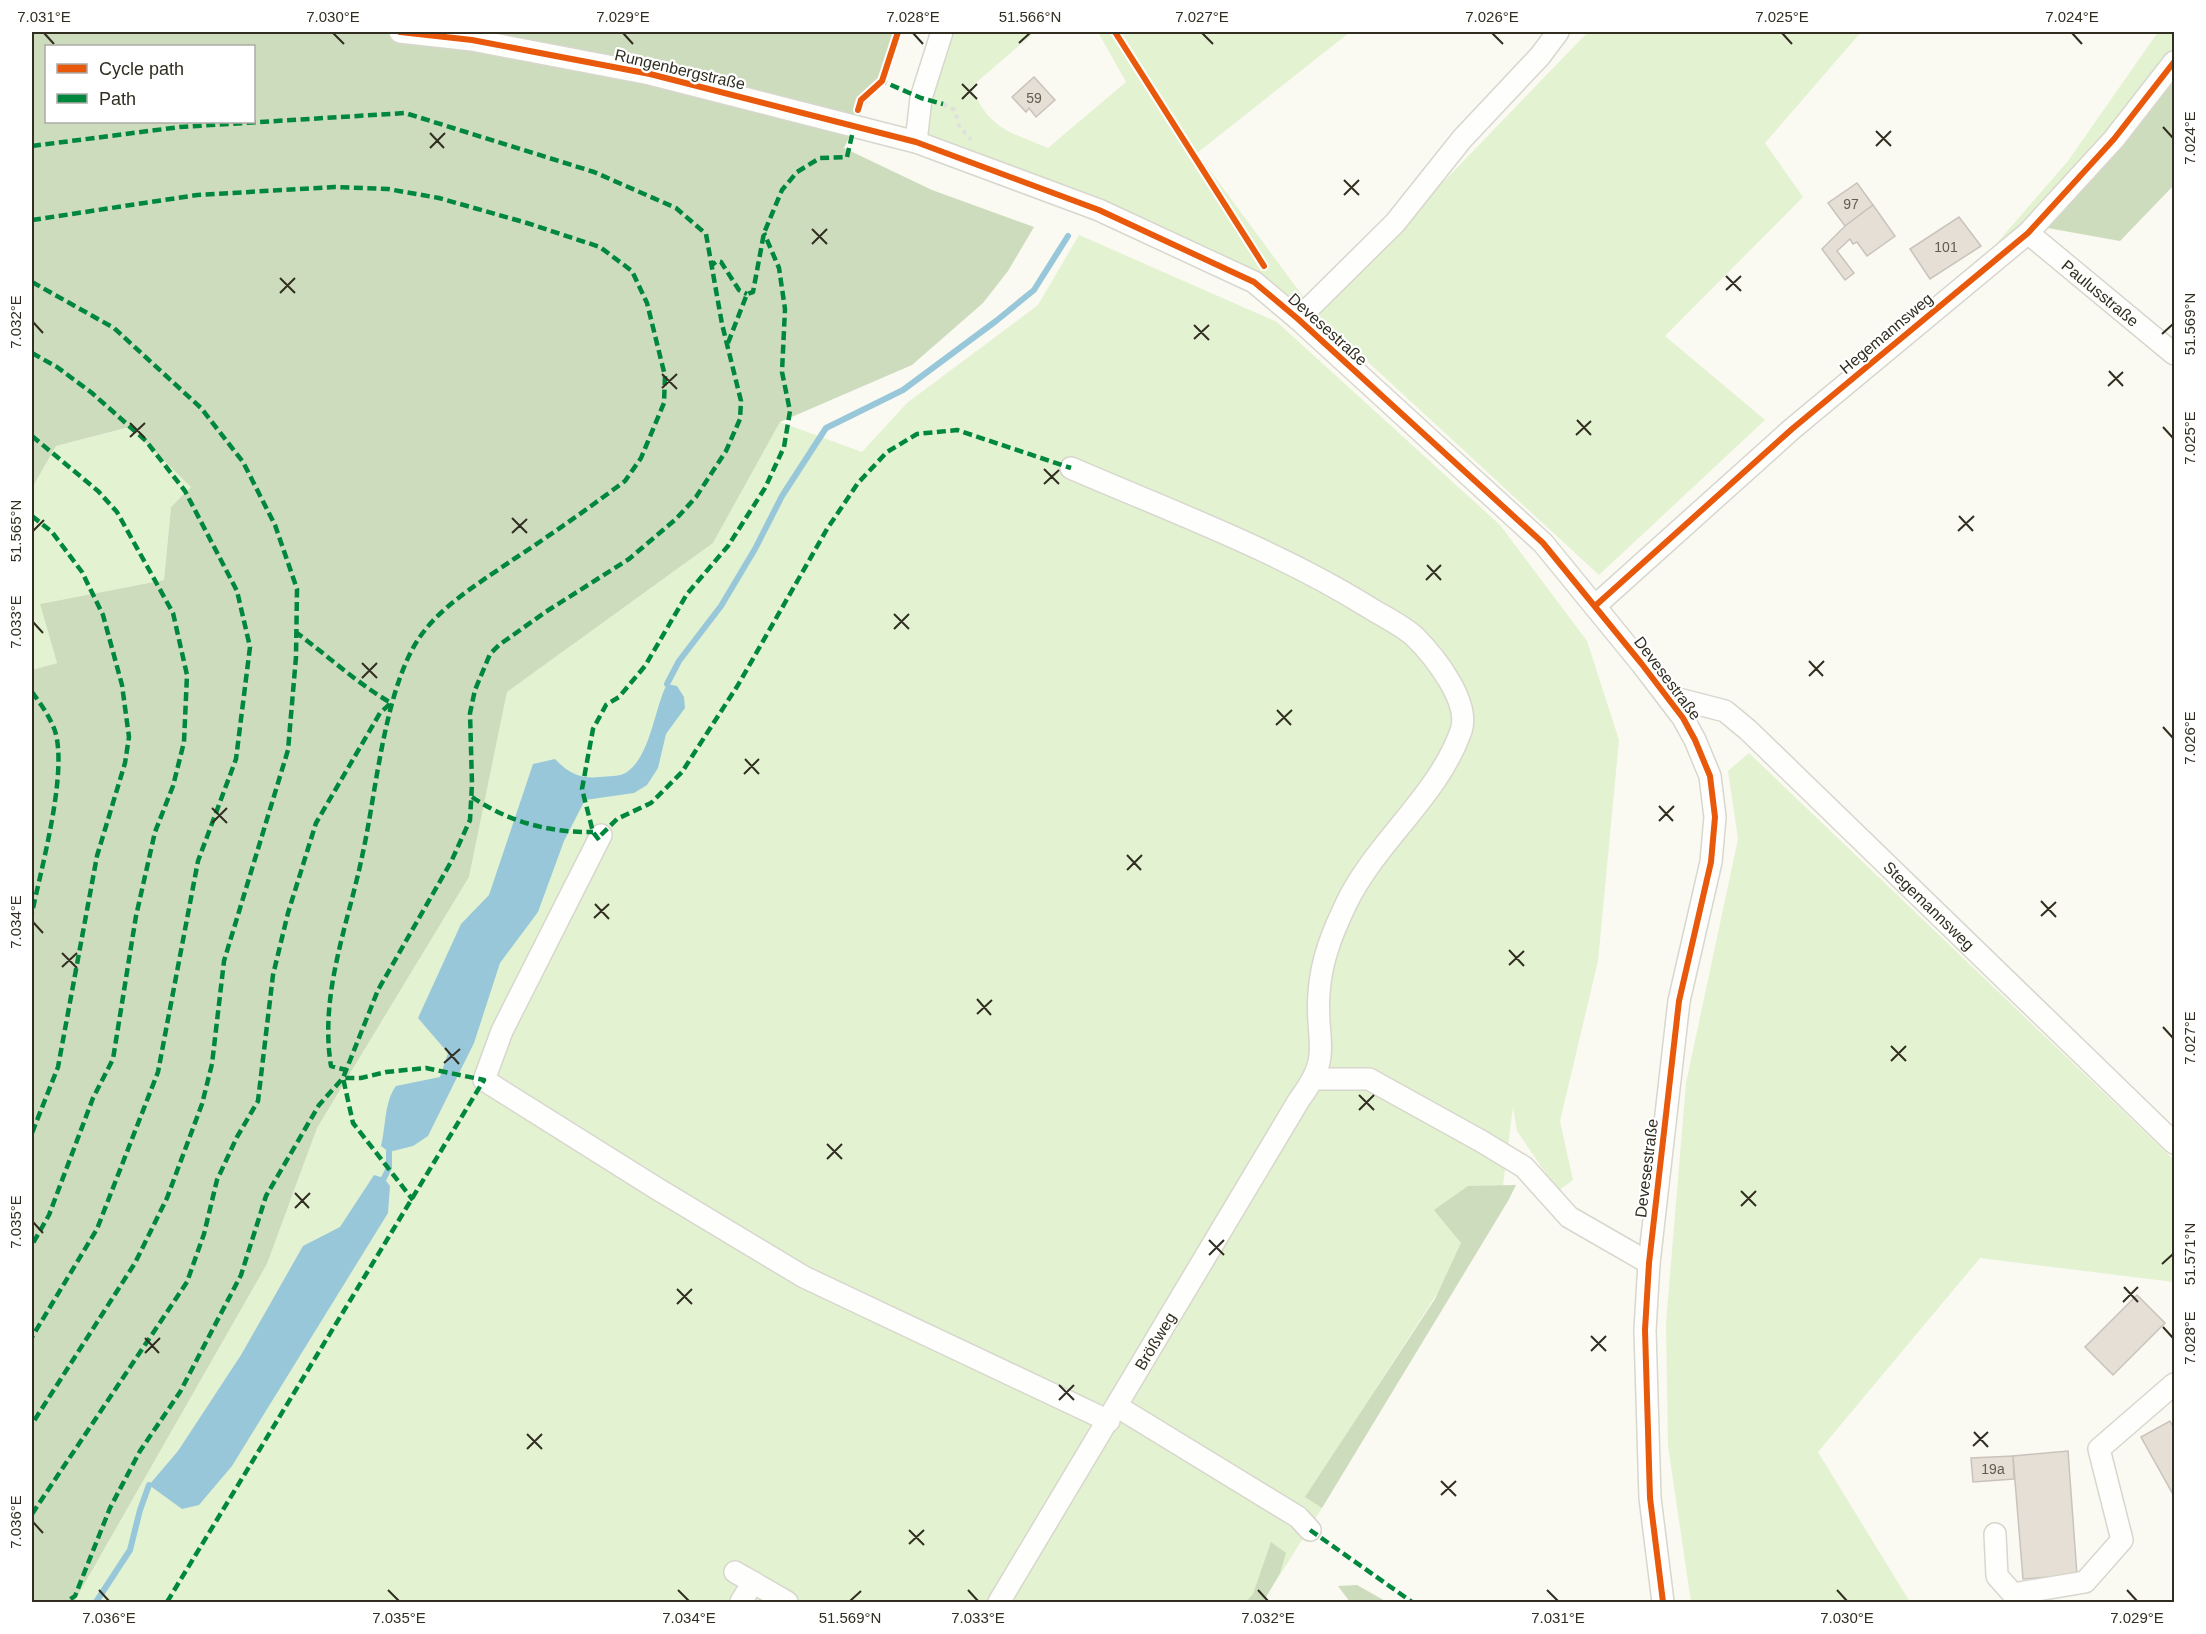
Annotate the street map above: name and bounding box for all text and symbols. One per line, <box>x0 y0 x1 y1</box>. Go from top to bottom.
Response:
text: 7.031°E <box>17 8 71 25</box>
text: 7.030°E <box>306 8 360 25</box>
text: 7.029°E <box>596 8 650 25</box>
text: 7.028°E <box>886 8 940 25</box>
text: 51.566°N <box>999 8 1061 25</box>
text: 7.027°E <box>1175 8 1229 25</box>
text: 7.026°E <box>1465 8 1519 25</box>
text: 7.025°E <box>1755 8 1809 25</box>
text: 7.024°E <box>2045 8 2099 25</box>
legend <box>45 45 255 123</box>
street label: Rungenbergstraße <box>613 46 747 93</box>
text: Cycle path <box>99 59 184 79</box>
text: Path <box>99 89 136 109</box>
house number: 59 <box>1026 90 1042 106</box>
text: 7.024°E <box>2181 111 2198 165</box>
house number: 97 <box>1843 196 1859 212</box>
house number: 101 <box>1934 239 1958 255</box>
street label: Paulusstraße <box>2058 257 2142 330</box>
street label: Devesestraße <box>1285 290 1370 369</box>
street label: Hegemannsweg <box>1837 290 1936 377</box>
text: 51.569°N <box>2181 293 2198 355</box>
text: 7.032°E <box>7 295 24 349</box>
text: 7.025°E <box>2181 411 2198 465</box>
text: 51.565°N <box>7 500 24 562</box>
text: 7.033°E <box>7 595 24 649</box>
street label: Devesestraße <box>1631 633 1704 723</box>
text: 7.026°E <box>2181 711 2198 765</box>
street label: Stegemannsweg <box>1880 858 1977 954</box>
text: 7.034°E <box>7 895 24 949</box>
text: 7.027°E <box>2181 1011 2198 1065</box>
street label: Devesestraße <box>1632 1117 1661 1219</box>
text: 7.035°E <box>7 1195 24 1249</box>
text: 51.571°N <box>2181 1223 2198 1285</box>
street label: Brößweg <box>1132 1309 1179 1373</box>
text: 7.028°E <box>2181 1311 2198 1365</box>
house number: 19a <box>1981 1461 2005 1477</box>
text: 7.036°E <box>7 1495 24 1549</box>
text: 7.036°E <box>82 1609 136 1626</box>
text: 7.035°E <box>372 1609 426 1626</box>
text: 7.034°E <box>662 1609 716 1626</box>
text: 51.569°N <box>819 1609 881 1626</box>
text: 7.033°E <box>951 1609 1005 1626</box>
text: 7.032°E <box>1241 1609 1295 1626</box>
text: 7.031°E <box>1531 1609 1585 1626</box>
text: 7.030°E <box>1820 1609 1874 1626</box>
text: 7.029°E <box>2110 1609 2164 1626</box>

